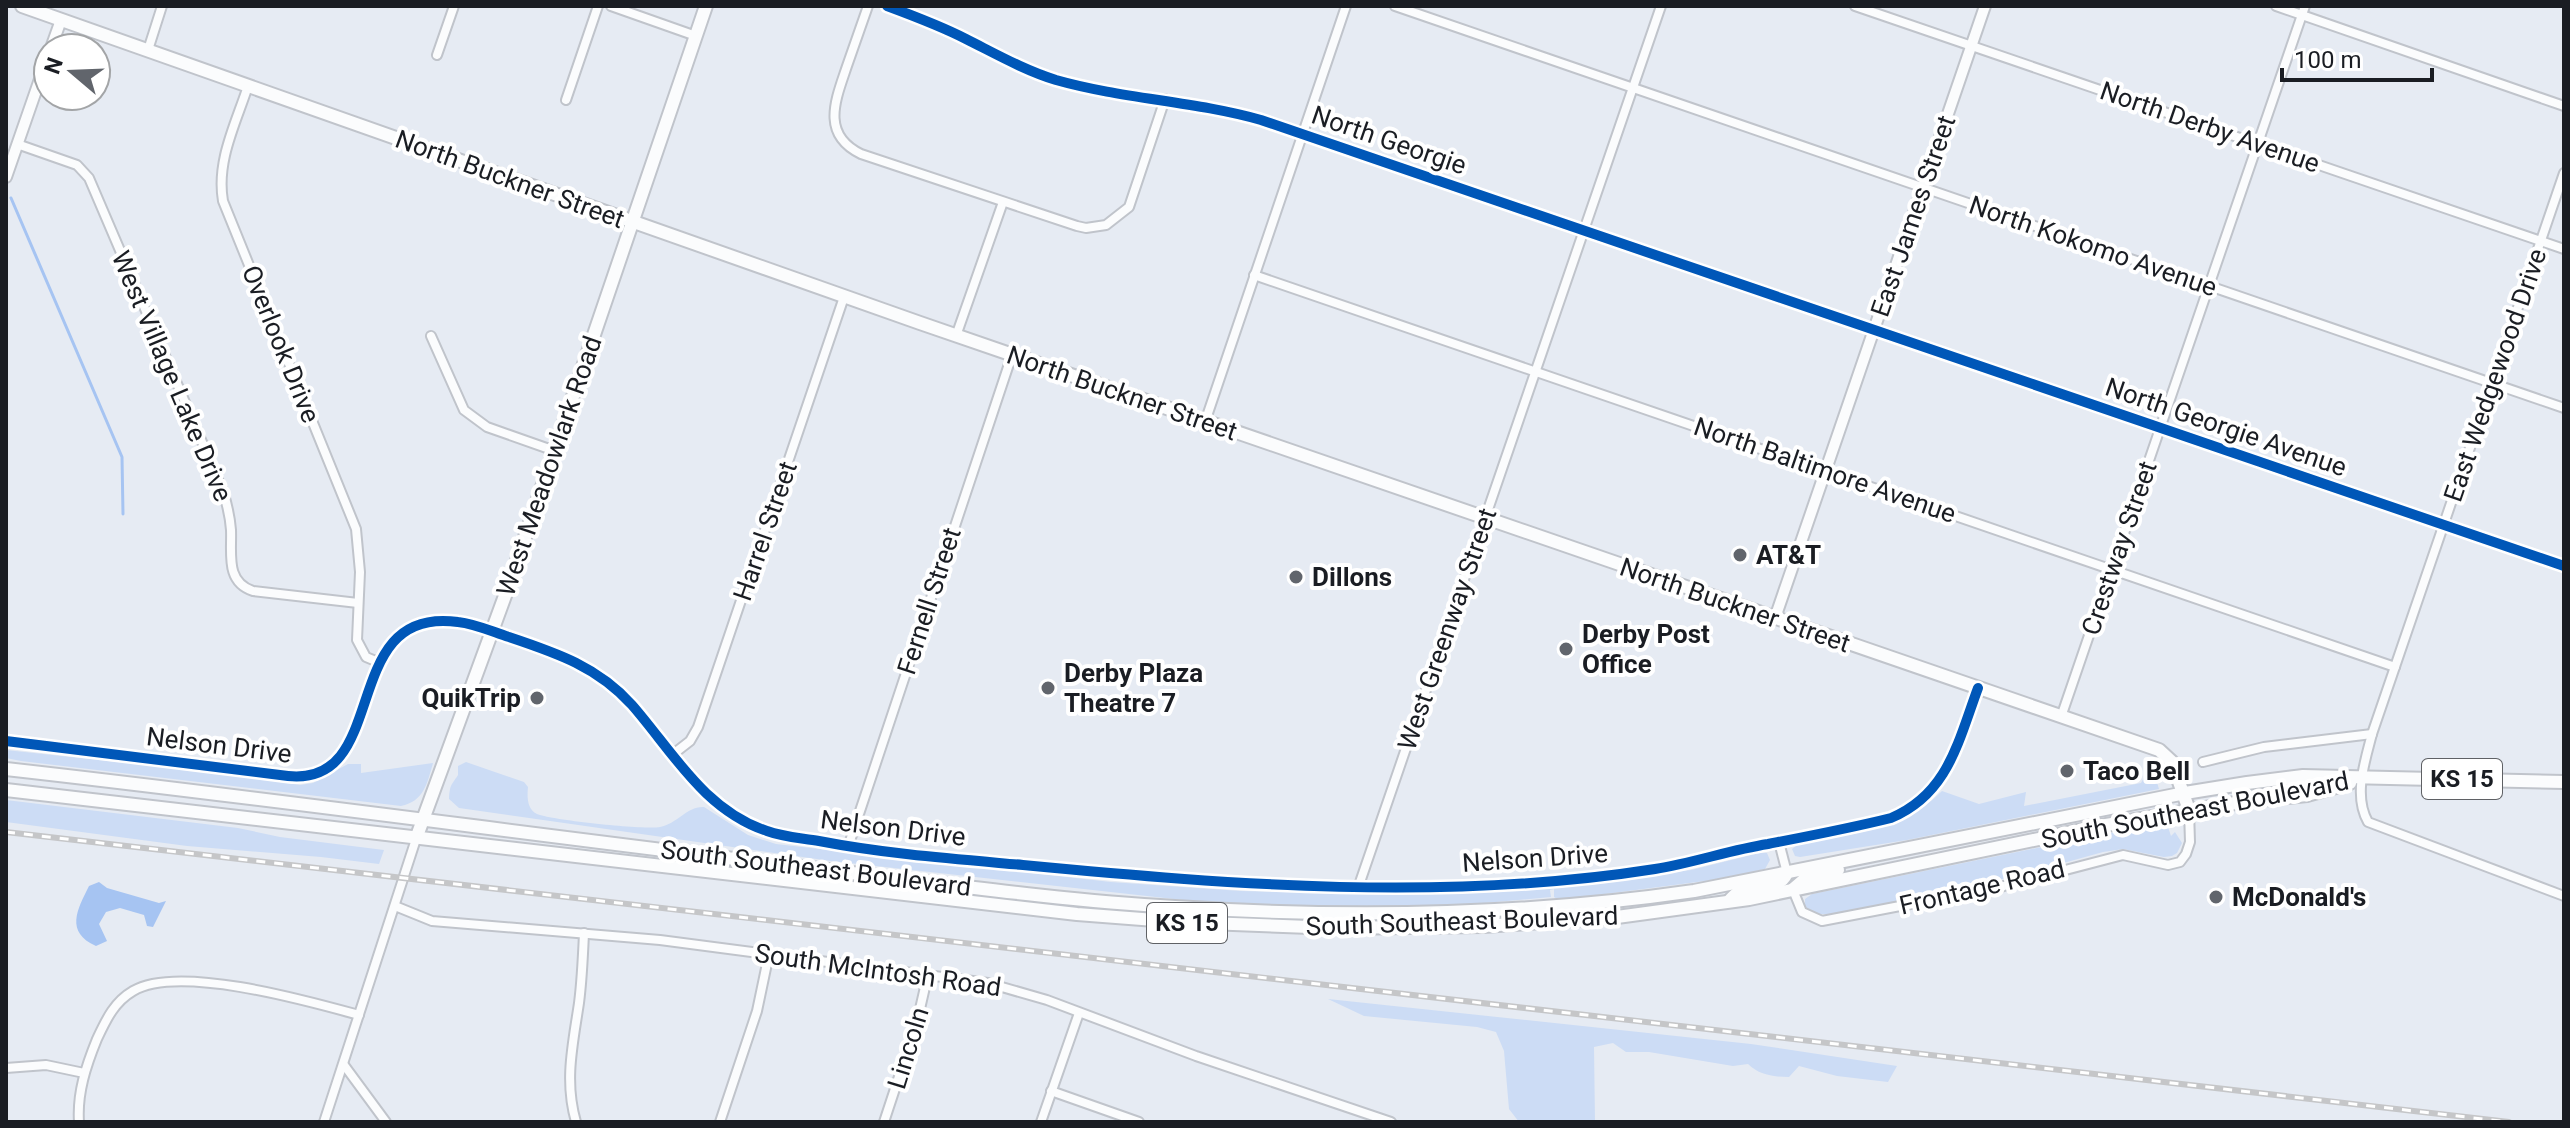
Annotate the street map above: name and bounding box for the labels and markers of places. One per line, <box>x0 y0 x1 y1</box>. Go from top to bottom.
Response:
place label: AT&T <box>1756 540 1821 570</box>
marker: AT&T <box>1731 546 1749 564</box>
place label: Dillons <box>1312 562 1392 592</box>
marker: Dillons <box>1287 568 1305 586</box>
place label: Derby Post Office <box>1582 619 1710 679</box>
marker: Derby Post Office <box>1557 640 1575 658</box>
place label: Derby Plaza Theatre 7 <box>1064 658 1203 718</box>
marker: Derby Plaza Theatre 7 <box>1039 679 1057 697</box>
place label: QuikTrip <box>421 683 521 713</box>
marker: QuikTrip <box>528 689 546 707</box>
place label: Taco Bell <box>2083 756 2190 786</box>
marker: Taco Bell <box>2058 762 2076 780</box>
place label: McDonald's <box>2232 882 2366 912</box>
marker: McDonald's <box>2207 888 2225 906</box>

